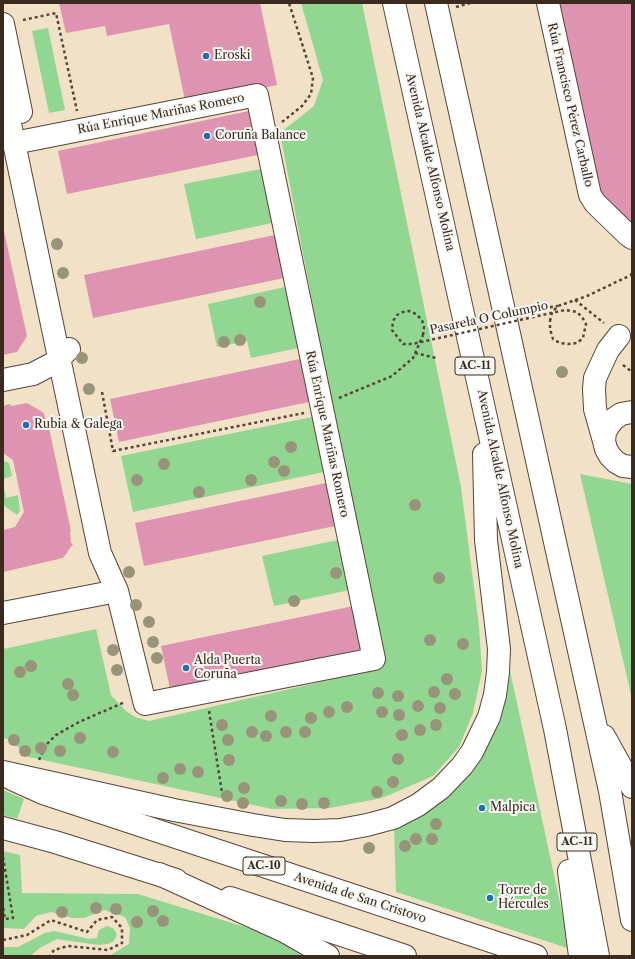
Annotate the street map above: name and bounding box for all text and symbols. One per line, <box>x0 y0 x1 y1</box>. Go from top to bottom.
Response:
street label: Rúa Francisco Pérez Carballo <box>544 21 596 189</box>
place label: Eroski <box>214 49 250 63</box>
marker: Eroski <box>201 51 211 61</box>
street label: Avenida Alcalde Alfonso Molina <box>402 72 458 252</box>
street label: Rúa Enrique Mariñas Romero <box>76 91 246 137</box>
place label: Coruña Balance <box>215 129 306 143</box>
marker: Coruña Balance <box>202 131 212 141</box>
street label: Pasarela O Columpio <box>428 298 550 338</box>
street label: Rúa Enrique Mariñas Romero <box>302 349 352 519</box>
road number: AC-11 <box>455 357 495 375</box>
street label: Avenida Alcalde Alfonso Molina <box>474 388 526 570</box>
place label: Rubia & Galega <box>34 418 122 432</box>
marker: Rubia & Galega <box>21 420 31 430</box>
place label: Alda Puerta Coruña <box>194 654 261 682</box>
marker: Alda Puerta Coruña <box>181 663 191 673</box>
place label: Malpica <box>490 801 536 815</box>
marker: Malpica <box>477 803 487 813</box>
road number: AC-11 <box>557 833 597 851</box>
road number: AC-10 <box>243 857 285 875</box>
street label: Avenida de San Cristovo <box>292 870 428 926</box>
place label: Torre de Hércules <box>498 884 549 912</box>
marker: Torre de Hércules <box>485 893 495 903</box>

